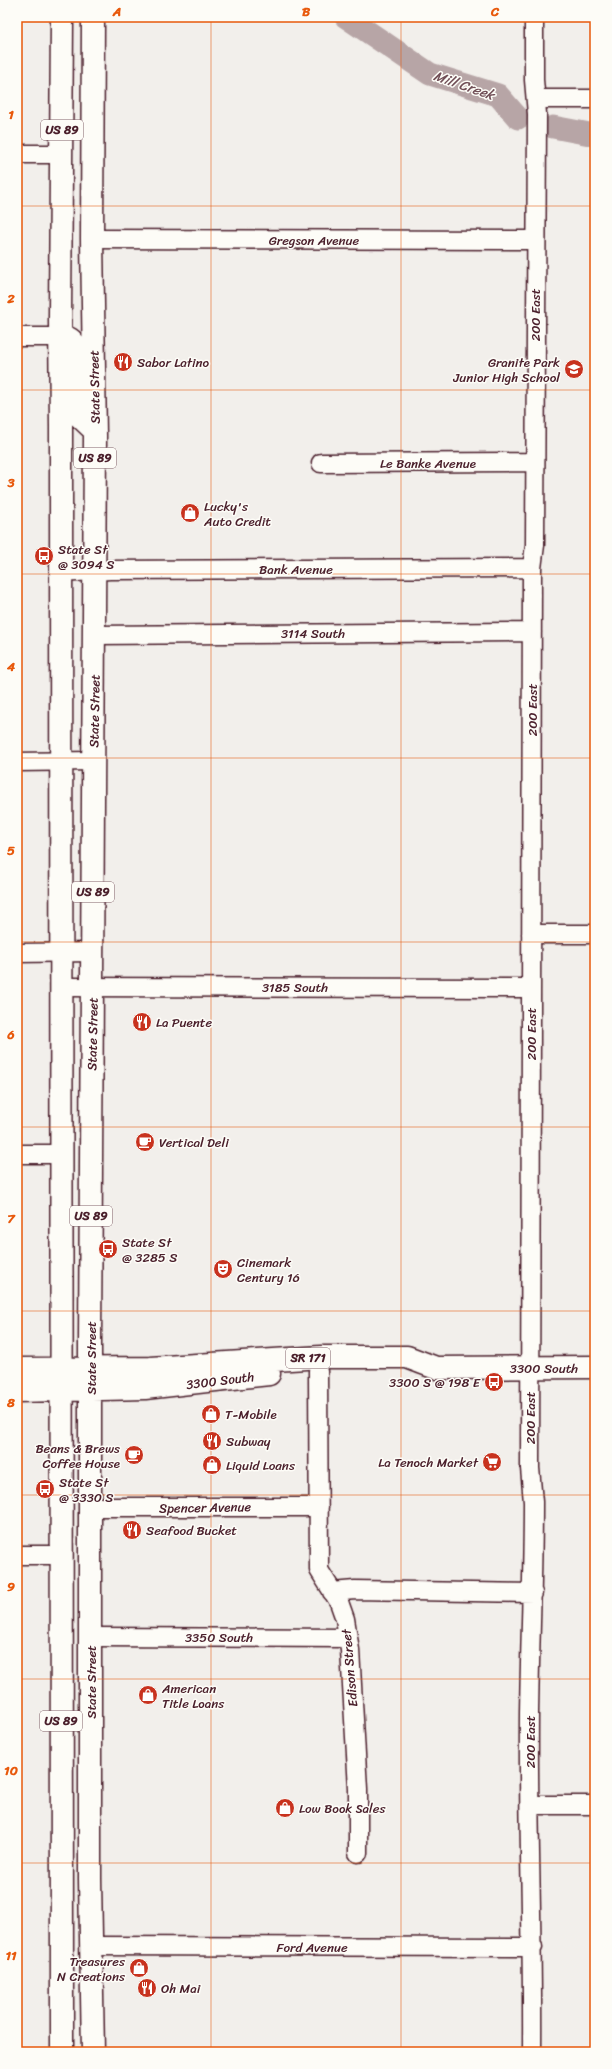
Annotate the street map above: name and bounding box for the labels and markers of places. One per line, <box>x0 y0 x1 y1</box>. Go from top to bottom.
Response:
restaurant icon: Sabor Latino <box>112 351 134 373</box>
place label: Sabor Latino <box>137 351 210 374</box>
place label: Granite Park Junior High School <box>452 351 560 389</box>
school or university icon: Granite Park Junior High School <box>563 358 585 380</box>
place label: Lucky's Auto Credit <box>203 495 271 533</box>
shop icon: Lucky's Auto Credit <box>179 502 201 524</box>
place label: State St @ 3094 S <box>58 538 114 576</box>
bus stop icon: State St @ 3094 S <box>33 545 55 567</box>
restaurant icon: La Puente <box>131 1011 153 1033</box>
place label: La Puente <box>156 1011 212 1034</box>
cafe icon: Vertical Deli <box>134 1131 156 1153</box>
place label: Vertical Deli <box>159 1131 229 1154</box>
place label: State St @ 3285 S <box>122 1231 177 1269</box>
bus stop icon: State St @ 3285 S <box>97 1238 119 1260</box>
place label: Cinemark Century 16 <box>237 1251 300 1289</box>
theatre icon: Cinemark Century 16 <box>212 1258 234 1280</box>
place label: 3300 S @ 198 E <box>389 1371 481 1394</box>
bus stop icon: 3300 S @ 198 E <box>483 1371 505 1393</box>
shop icon: T-Mobile <box>200 1403 222 1425</box>
place label: T-Mobile <box>225 1403 277 1426</box>
restaurant icon: Subway <box>201 1430 223 1452</box>
place label: Subway <box>226 1430 271 1453</box>
place label: Beans & Brews Coffee House <box>35 1437 120 1475</box>
cafe icon: Beans & Brews Coffee House <box>123 1444 145 1466</box>
place label: La Tenoch Market <box>378 1451 479 1474</box>
supermarket icon: La Tenoch Market <box>481 1451 503 1473</box>
shop icon: Liquid Loans <box>201 1454 223 1476</box>
place label: Liquid Loans <box>226 1454 296 1477</box>
place label: State St @ 3330 S <box>59 1471 114 1509</box>
bus stop icon: State St @ 3330 S <box>34 1478 56 1500</box>
restaurant icon: Seafood Bucket <box>121 1519 143 1541</box>
place label: Seafood Bucket <box>146 1519 237 1542</box>
place label: American Title Loans <box>161 1677 225 1715</box>
shop icon: American Title Loans <box>137 1684 159 1706</box>
shop icon: Low Book Sales <box>274 1797 296 1819</box>
place label: Low Book Sales <box>299 1797 386 1820</box>
place label: Treasures N Creations <box>57 1950 126 1988</box>
shop icon: Treasures N Creations <box>128 1957 150 1979</box>
restaurant icon: Oh Mai <box>136 1977 158 1999</box>
place label: Oh Mai <box>161 1977 201 2000</box>

